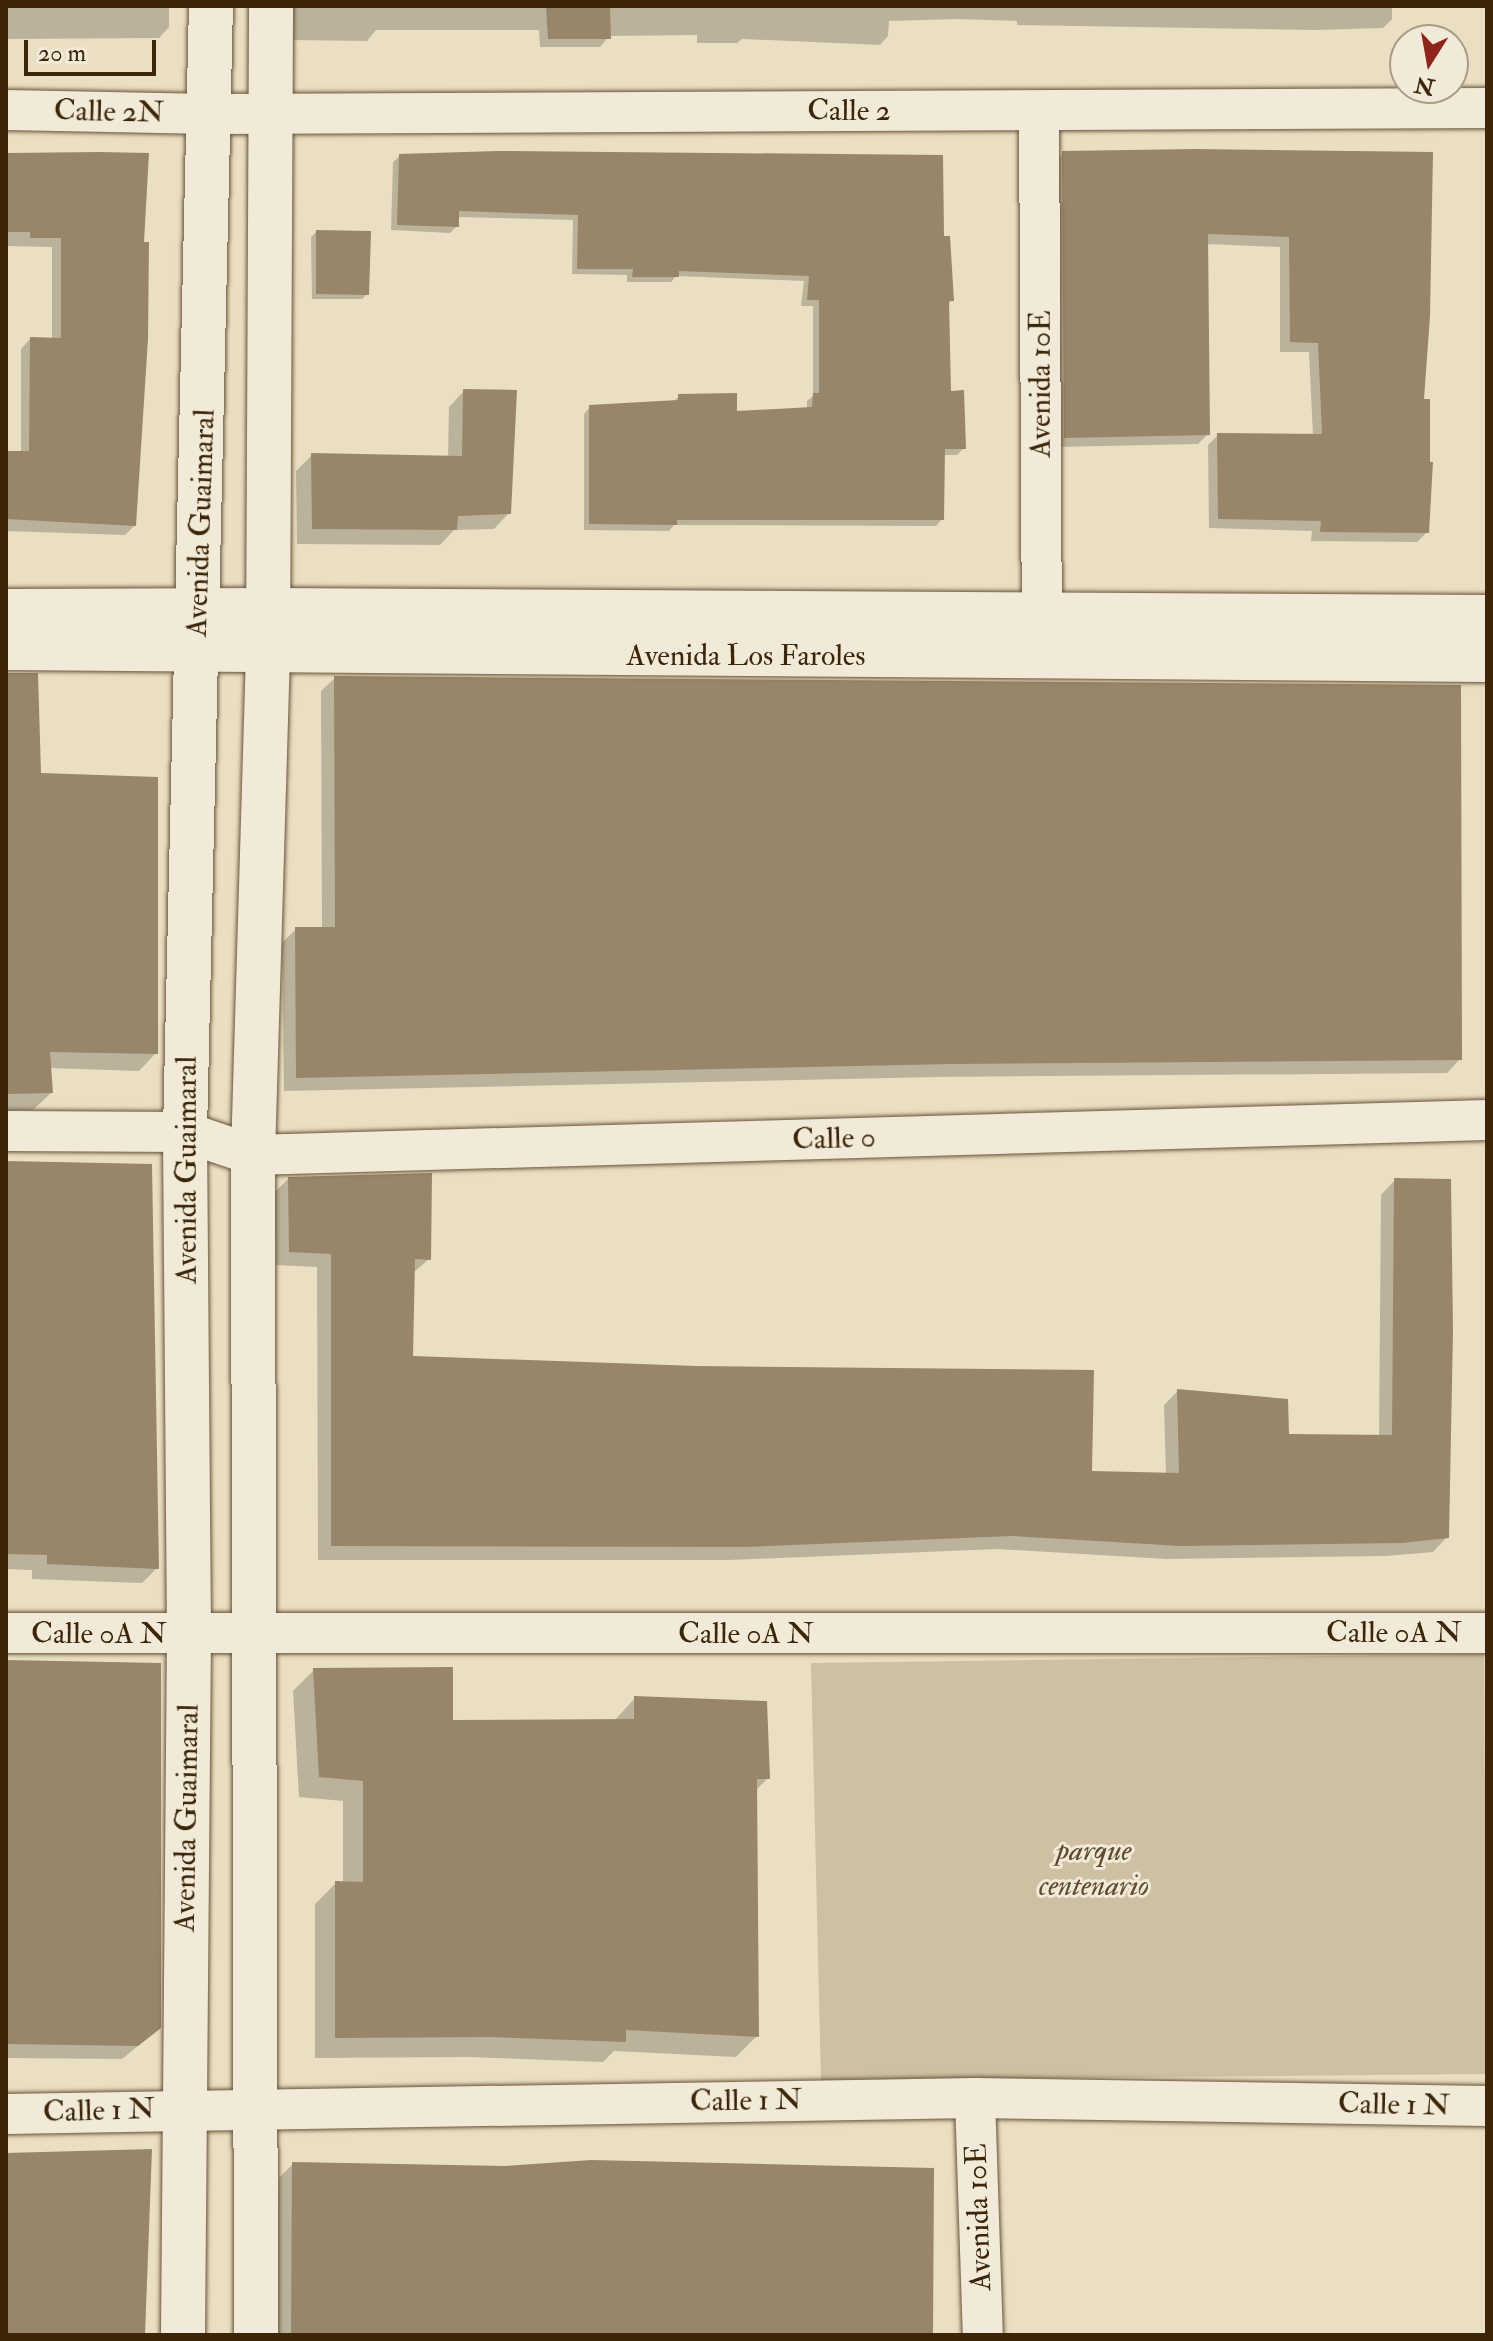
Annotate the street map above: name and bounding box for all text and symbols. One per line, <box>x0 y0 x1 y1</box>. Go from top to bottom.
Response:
scale bar <box>28 24 160 74</box>
north arrow <box>1389 24 1469 104</box>
text: 20 m <box>38 38 86 69</box>
text: N <box>1412 70 1437 101</box>
street label: Calle 2N <box>54 93 164 131</box>
street label: Calle 2 <box>807 93 891 129</box>
street label: Avenida 10E <box>1023 310 1059 458</box>
street label: Avenida Guaimaral <box>179 408 223 638</box>
street label: Avenida Los Faroles <box>626 638 866 674</box>
street label: Avenida Guaimaral <box>169 1056 205 1284</box>
street label: Calle 0 <box>792 1120 876 1158</box>
street label: Calle 0A N <box>1326 1615 1462 1651</box>
street label: Calle 0A N <box>31 1616 167 1652</box>
street label: Calle 0A N <box>678 1616 814 1652</box>
street label: Avenida Guaimaral <box>167 1704 207 1932</box>
park label: parque centenario <box>1039 1833 1149 1904</box>
street label: Calle 1 N <box>690 2082 802 2120</box>
street label: Calle 1 N <box>1338 2086 1450 2124</box>
street label: Calle 1 N <box>42 2091 156 2131</box>
street label: Avenida 10E <box>958 2143 1000 2291</box>

